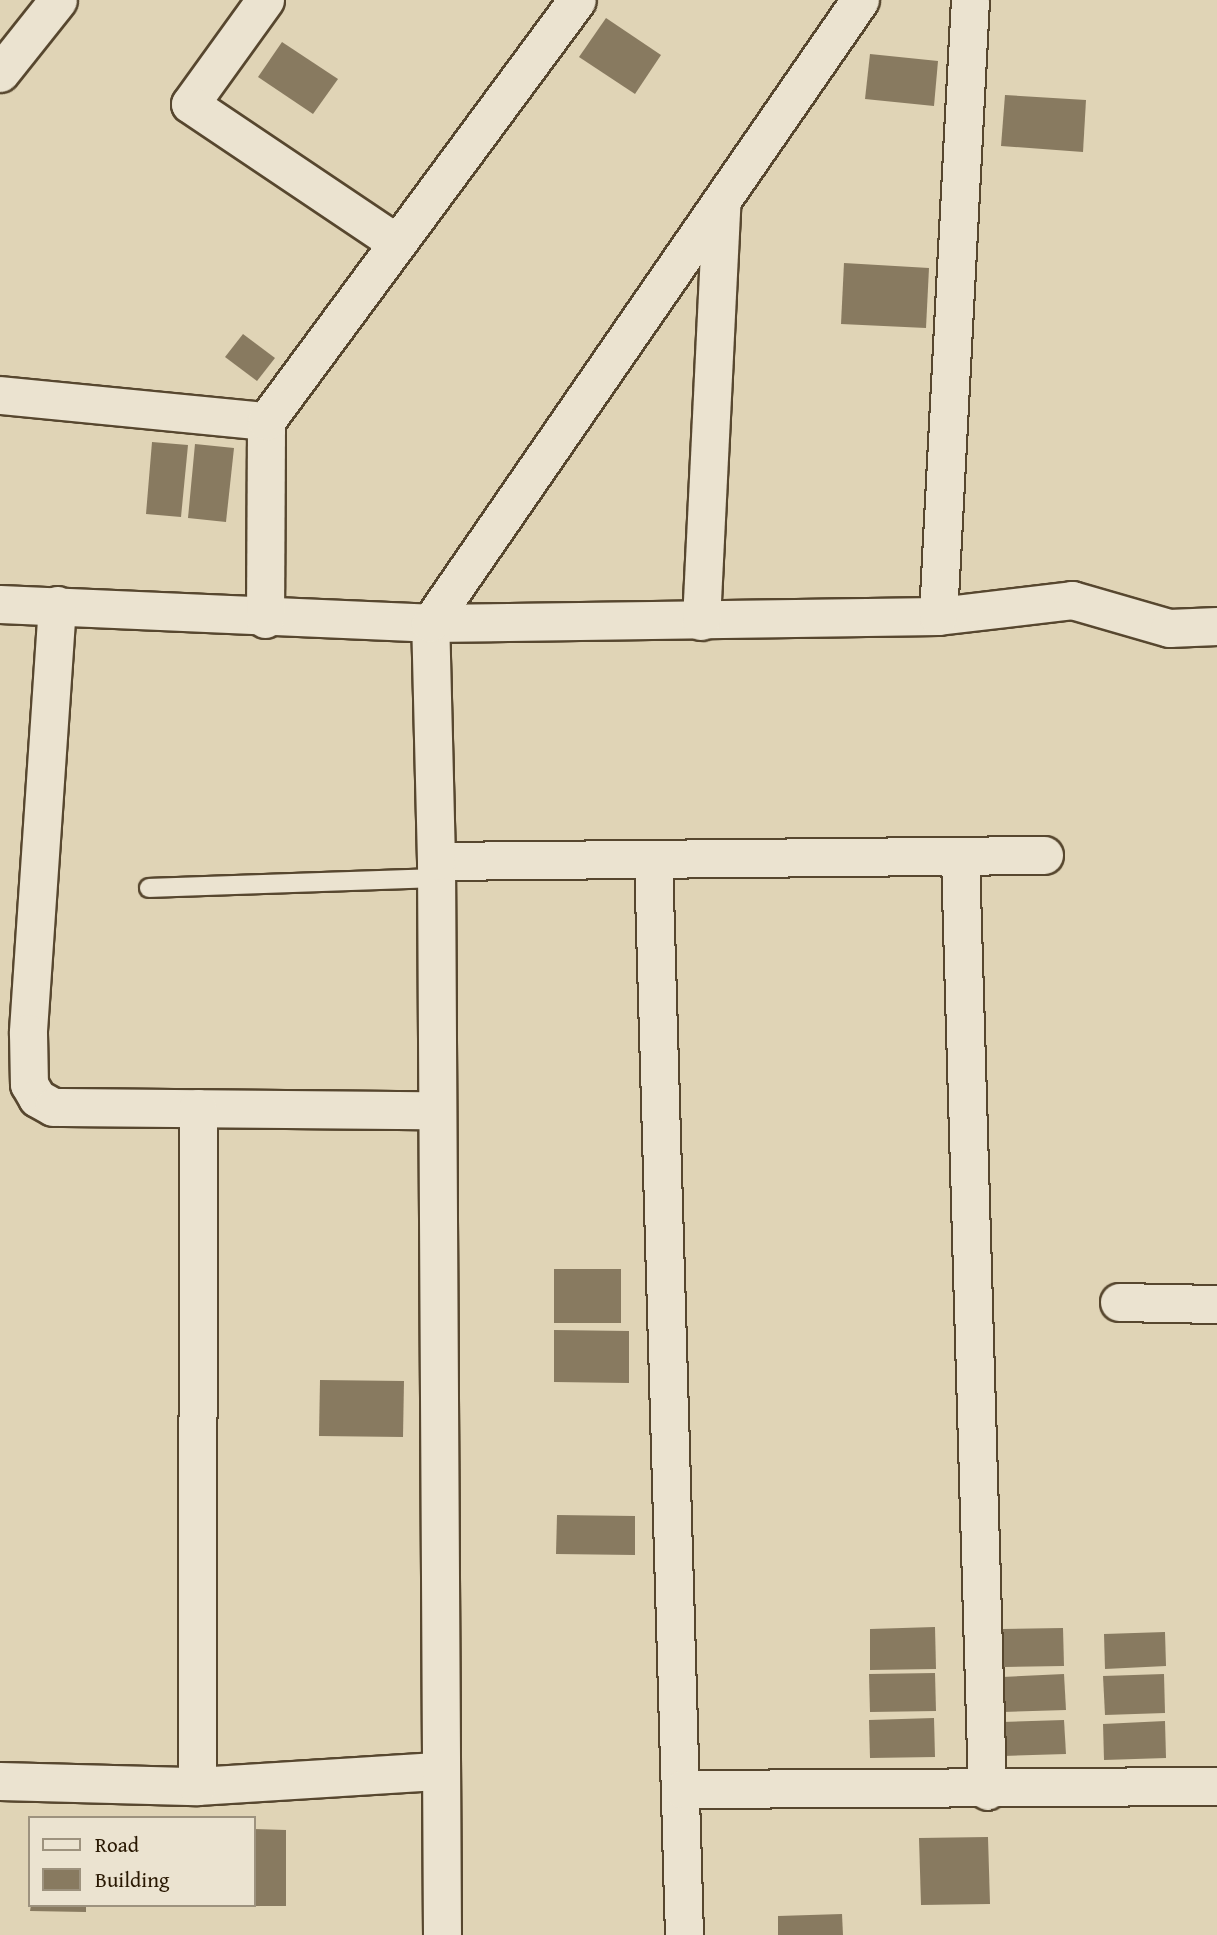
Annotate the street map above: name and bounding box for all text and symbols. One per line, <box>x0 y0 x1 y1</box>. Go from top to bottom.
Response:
legend <box>28 1816 256 1907</box>
text: Road <box>95 1829 139 1860</box>
text: Building <box>95 1864 169 1895</box>

